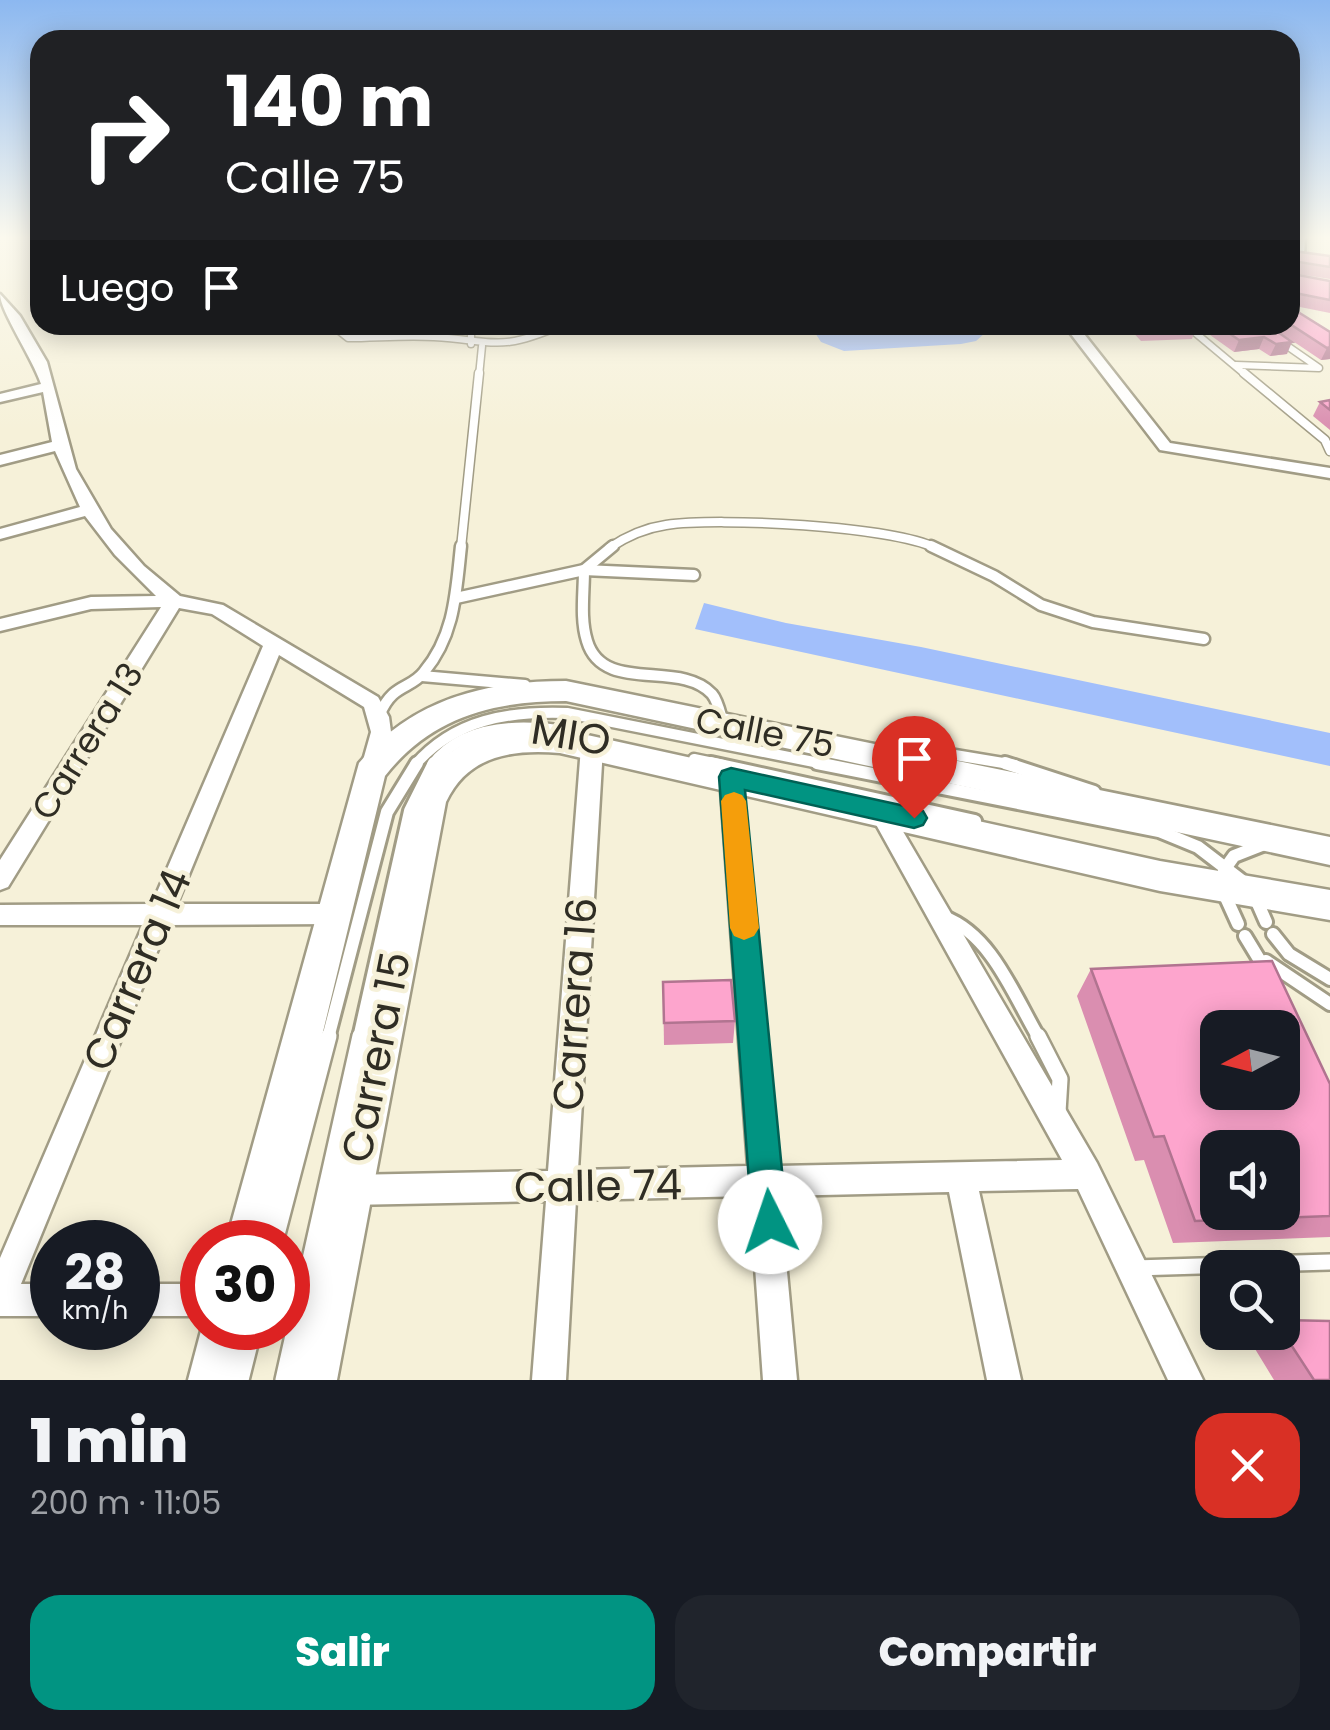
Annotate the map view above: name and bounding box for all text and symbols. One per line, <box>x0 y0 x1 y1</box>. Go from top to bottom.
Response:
text: 140 m <box>225 52 433 151</box>
icon: right <box>60 70 190 200</box>
text: Calle 75 <box>225 146 405 209</box>
icon: arrive <box>194 260 249 315</box>
text: Luego <box>60 261 174 314</box>
street label: Carrera 13 <box>19 653 155 829</box>
street label: Calle 75 <box>692 695 838 769</box>
street label: MIO <box>527 700 615 770</box>
pin <box>872 716 957 819</box>
icon: arrive <box>887 731 942 786</box>
street label: Carrera 14 <box>68 860 206 1080</box>
street label: Carrera 16 <box>538 895 612 1113</box>
street label: Carrera 15 <box>327 947 425 1167</box>
north arrow <box>1200 1010 1300 1110</box>
map controls <box>1200 1010 1300 1350</box>
button: sound <box>1200 1130 1300 1230</box>
street label: Calle 74 <box>513 1155 683 1217</box>
position arrow <box>718 1170 822 1274</box>
speed limit sign: 30 <box>180 1220 310 1350</box>
text: 28 <box>65 1237 125 1308</box>
button: search <box>1200 1250 1300 1350</box>
text: km/h <box>62 1293 128 1328</box>
text: 1 min <box>30 1399 188 1483</box>
button: close <box>1195 1413 1300 1518</box>
text: 200 m · 11:05 <box>30 1480 221 1525</box>
button: Salir <box>30 1595 655 1710</box>
button: Compartir <box>675 1595 1300 1710</box>

